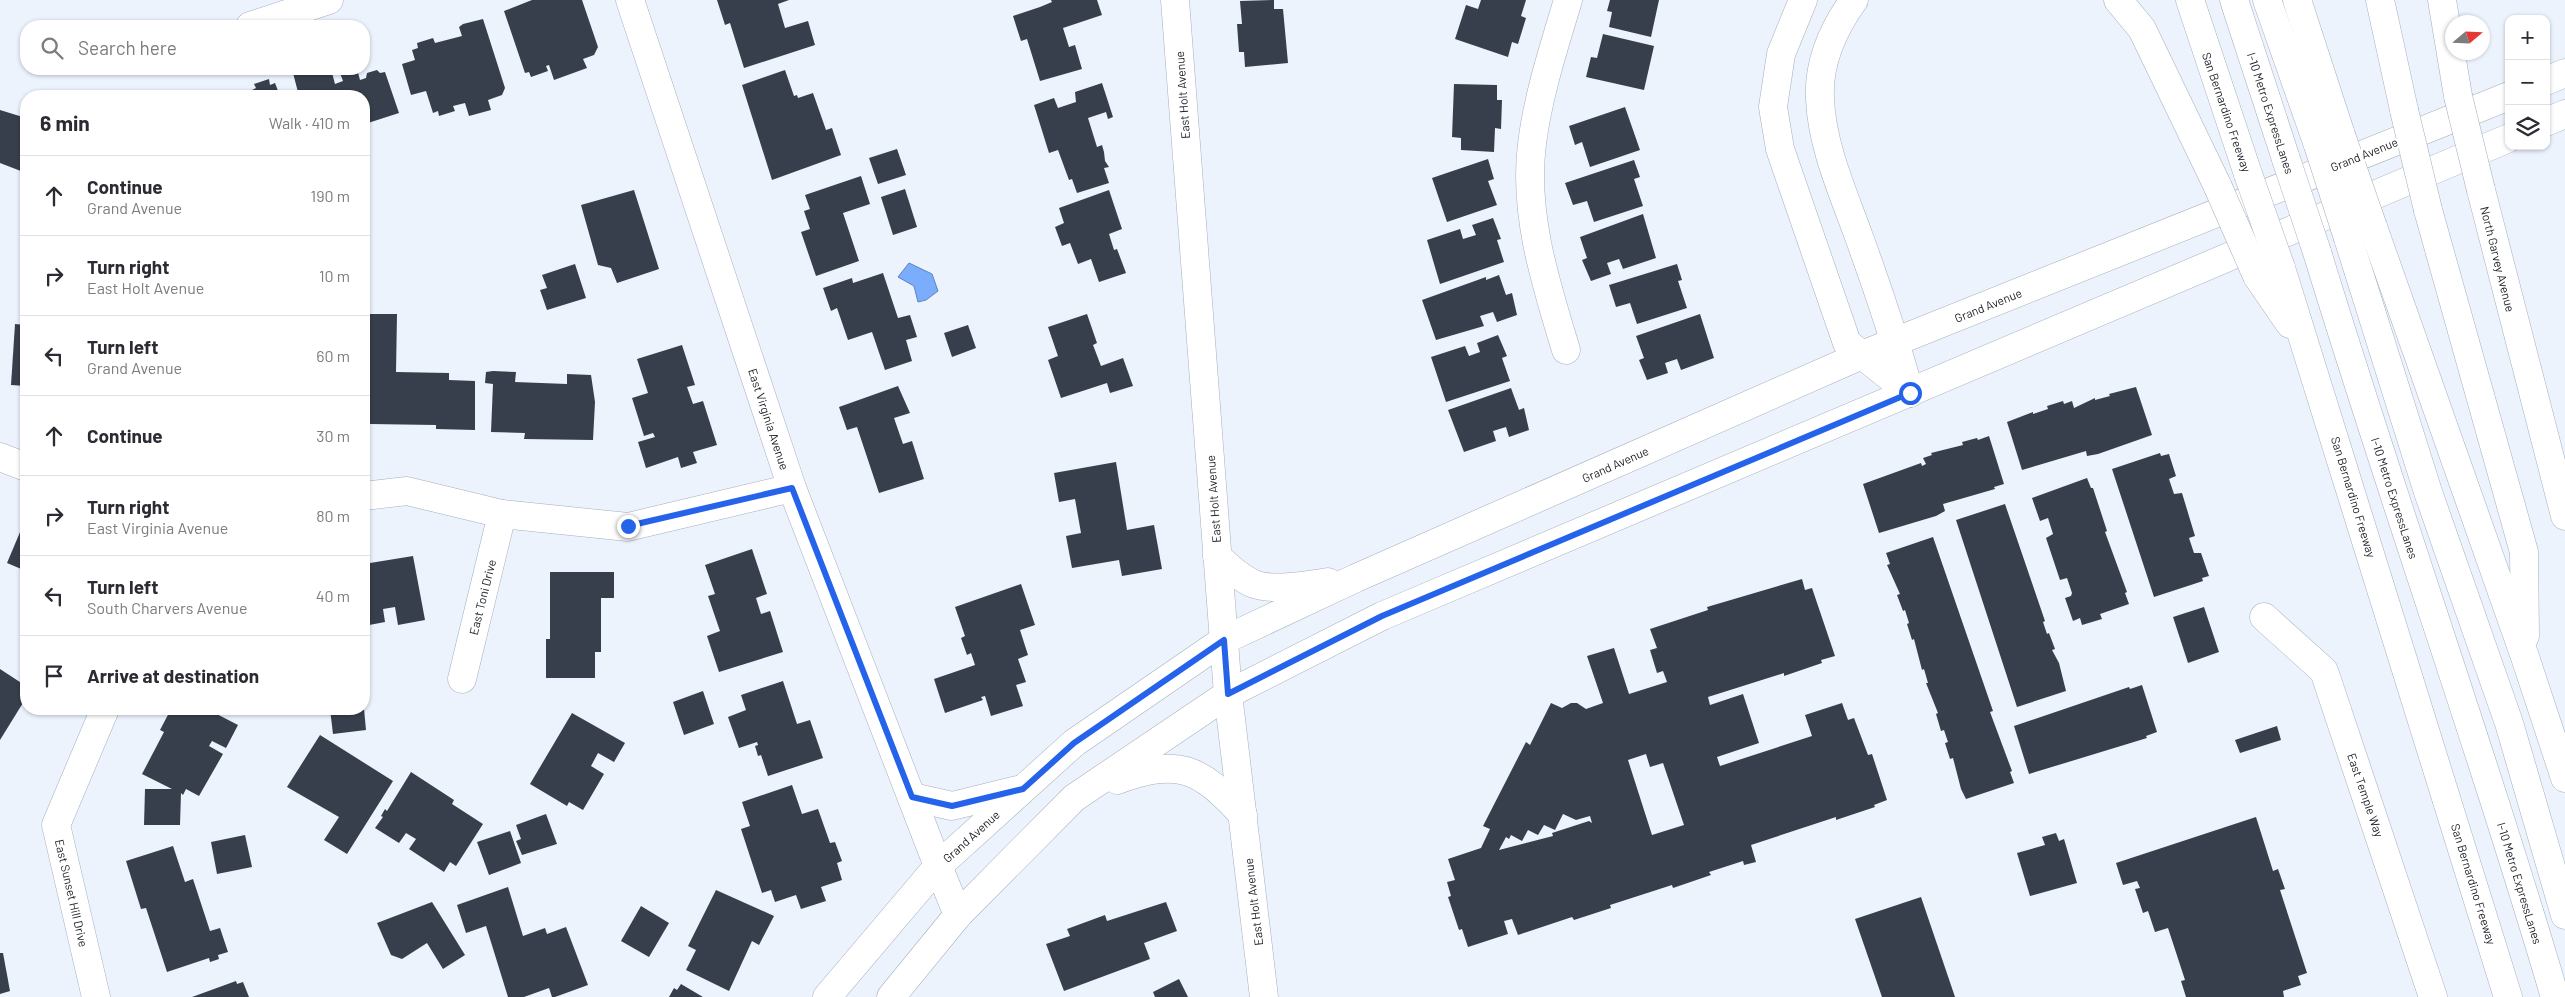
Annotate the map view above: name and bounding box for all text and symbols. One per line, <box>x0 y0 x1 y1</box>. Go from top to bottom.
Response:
north arrow <box>2445 15 2490 60</box>
map controls <box>2505 15 2550 150</box>
button: + <box>2505 15 2550 60</box>
search box <box>20 20 370 75</box>
icon: search <box>38 34 66 62</box>
text: Search here <box>78 36 177 59</box>
street label: San Bernardino Freeway <box>2200 50 2254 174</box>
street label: East Holt Avenue <box>1172 51 1192 139</box>
street label: I-10 Metro ExpressLanes <box>2245 51 2297 176</box>
button: − <box>2505 60 2550 105</box>
button: layers <box>2505 105 2550 150</box>
text: 6 min <box>40 110 90 135</box>
text: Walk · 410 m <box>269 113 350 132</box>
street label: Grand Avenue <box>2328 134 2400 174</box>
text: Continue <box>87 175 163 198</box>
icon: ahead <box>40 182 68 210</box>
text: 190 m <box>311 186 350 205</box>
text: Grand Avenue <box>87 198 182 217</box>
street label: North Garvey Avenue <box>2478 205 2518 313</box>
text: Turn right <box>87 255 169 278</box>
icon: right <box>40 262 68 290</box>
text: 10 m <box>319 266 350 285</box>
text: East Holt Avenue <box>87 278 204 297</box>
street label: Grand Avenue <box>1952 285 2024 325</box>
text: Turn left <box>87 335 158 358</box>
icon: left <box>40 342 68 370</box>
text: 60 m <box>316 346 350 365</box>
text: Grand Avenue <box>87 358 182 377</box>
street label: East Virginia Avenue <box>746 366 792 472</box>
route start <box>1899 382 1922 405</box>
icon: ahead <box>40 422 68 450</box>
text: Continue <box>87 424 163 447</box>
text: 30 m <box>316 426 350 445</box>
street label: San Bernardino Freeway <box>2329 435 2379 560</box>
street label: I-10 Metro ExpressLanes <box>2369 436 2421 561</box>
street label: Grand Avenue <box>1580 443 1650 485</box>
street label: East Holt Avenue <box>1203 455 1223 543</box>
text: Turn right <box>87 495 169 518</box>
icon: right <box>40 502 68 530</box>
text: 80 m <box>316 506 350 525</box>
route end <box>617 515 640 538</box>
text: East Virginia Avenue <box>87 518 228 537</box>
street label: East Toni Drive <box>466 558 498 636</box>
text: Turn left <box>87 575 158 598</box>
icon: left <box>40 582 68 610</box>
text: 40 m <box>316 586 350 605</box>
text: South Charvers Avenue <box>87 598 247 617</box>
icon: arrive <box>40 662 68 690</box>
text: Arrive at destination <box>87 664 259 687</box>
street label: East Temple Way <box>2345 751 2387 839</box>
street label: Grand Avenue <box>940 807 1002 865</box>
street label: I-10 Metro ExpressLanes <box>2495 820 2545 946</box>
street label: San Bernardino Freeway <box>2449 822 2499 947</box>
street label: East Sunset Hill Drive <box>53 838 91 948</box>
street label: East Holt Avenue <box>1241 857 1265 947</box>

